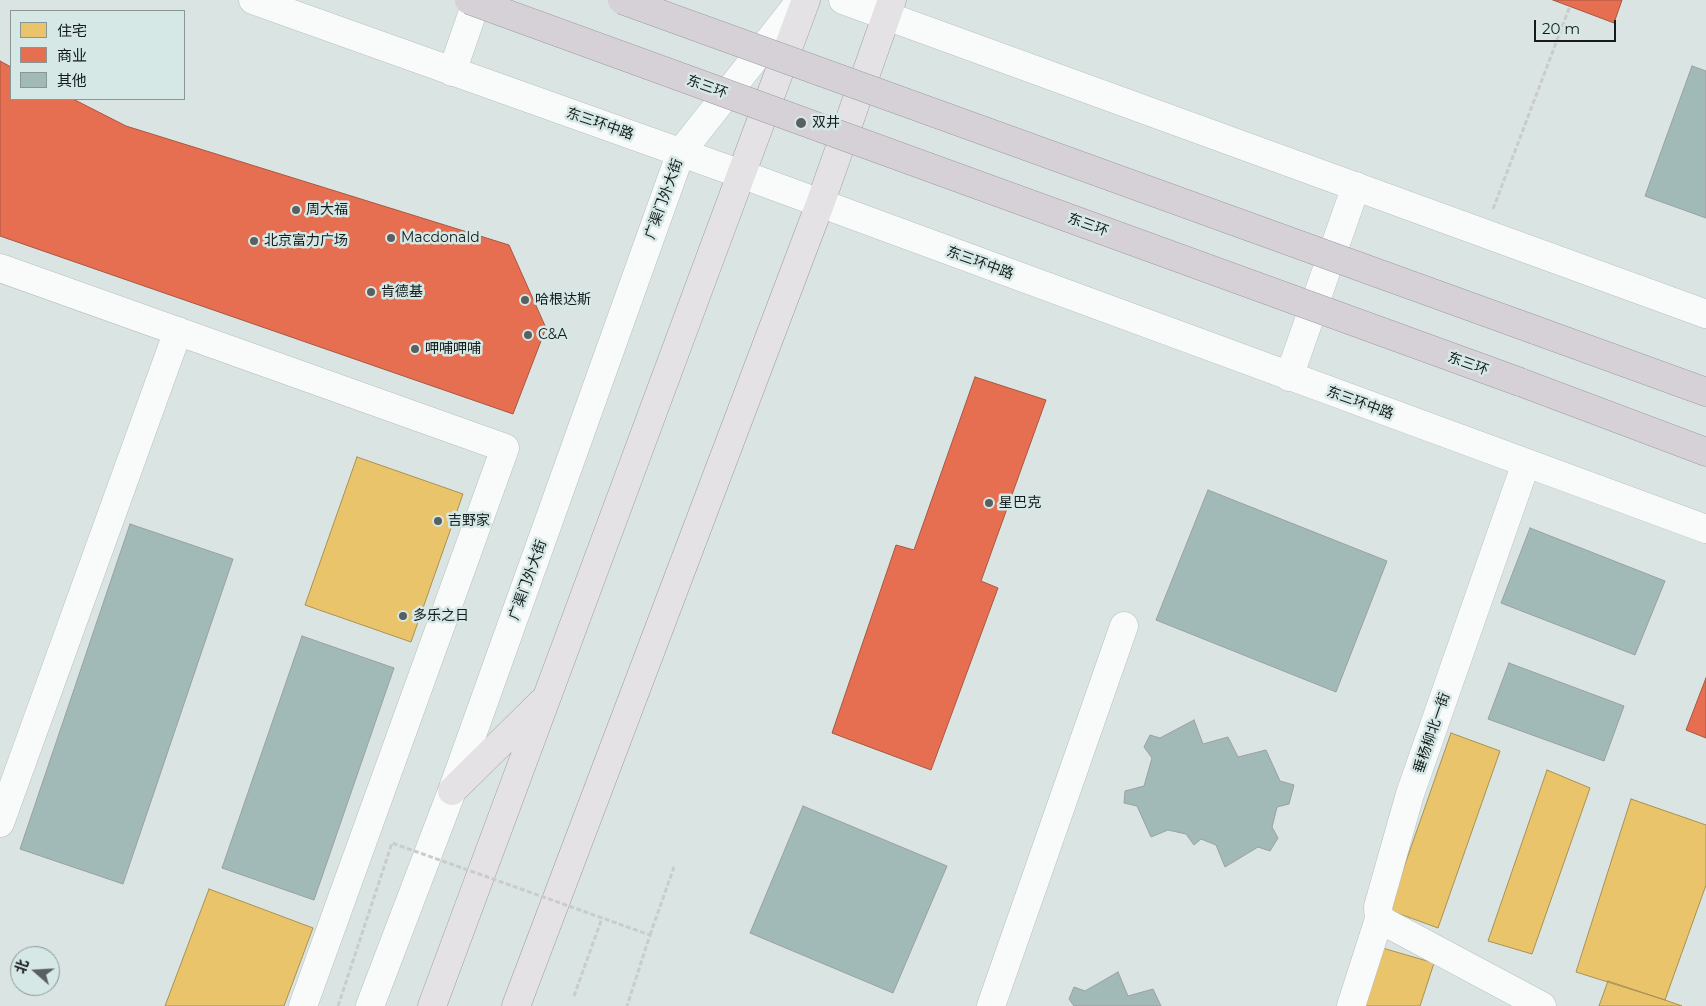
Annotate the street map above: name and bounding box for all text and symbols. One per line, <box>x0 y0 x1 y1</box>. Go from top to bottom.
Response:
legend <box>10 10 185 100</box>
scale bar <box>1536 10 1618 42</box>
text: 20 m <box>1542 19 1580 38</box>
text: 住宅 <box>57 21 87 40</box>
text: 商业 <box>57 46 87 65</box>
text: 其他 <box>57 71 87 90</box>
street label: 东三环 <box>684 72 730 102</box>
street label: 东三环中路 <box>564 105 636 143</box>
place label: 双井 <box>812 115 840 131</box>
marker: 双井 <box>794 116 808 130</box>
street label: 广渠门外大街 <box>642 157 686 241</box>
place label: 周大福 <box>306 202 348 218</box>
marker: 周大福 <box>290 204 302 216</box>
street label: 东三环 <box>1065 210 1111 240</box>
place label: Macdonald <box>401 230 480 246</box>
marker: Macdonald <box>385 232 397 244</box>
place label: 北京富力广场 <box>264 233 348 249</box>
marker: 北京富力广场 <box>248 235 260 247</box>
street label: 东三环中路 <box>944 243 1016 283</box>
place label: 肯德基 <box>381 284 423 300</box>
marker: 肯德基 <box>365 286 377 298</box>
place label: 哈根达斯 <box>535 292 591 308</box>
marker: 哈根达斯 <box>519 294 531 306</box>
place label: C&A <box>538 327 567 343</box>
marker: C&A <box>522 329 534 341</box>
place label: 呷哺呷哺 <box>425 341 481 357</box>
marker: 呷哺呷哺 <box>409 343 421 355</box>
street label: 东三环 <box>1445 349 1491 379</box>
street label: 东三环中路 <box>1324 383 1396 423</box>
place label: 星巴克 <box>999 495 1041 511</box>
marker: 星巴克 <box>983 497 995 509</box>
place label: 吉野家 <box>448 513 490 529</box>
marker: 吉野家 <box>432 515 444 527</box>
street label: 广渠门外大街 <box>506 538 550 622</box>
place label: 多乐之日 <box>413 608 469 624</box>
marker: 多乐之日 <box>397 610 409 622</box>
street label: 垂杨柳北一街 <box>1410 691 1454 775</box>
north arrow <box>10 946 60 996</box>
text: 北 <box>11 957 33 976</box>

